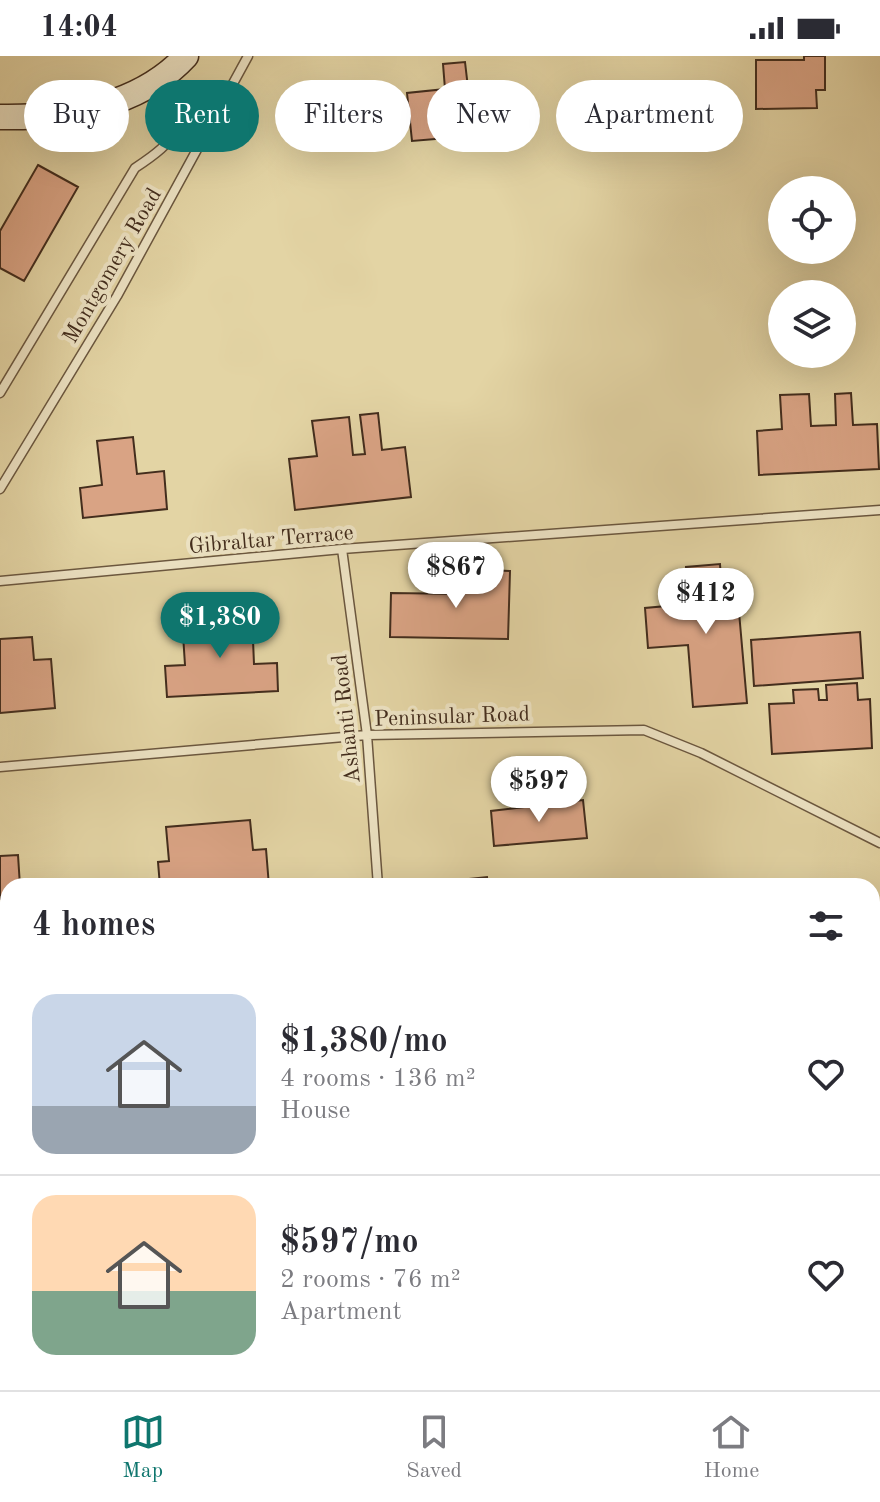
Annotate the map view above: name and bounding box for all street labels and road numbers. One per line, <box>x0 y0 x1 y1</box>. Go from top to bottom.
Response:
street label: Montgomery Road <box>59 185 166 347</box>
street label: Gibraltar Terrace <box>188 522 355 558</box>
street label: Ashanti Road <box>329 653 365 785</box>
street label: Peninsular Road <box>374 703 530 731</box>

